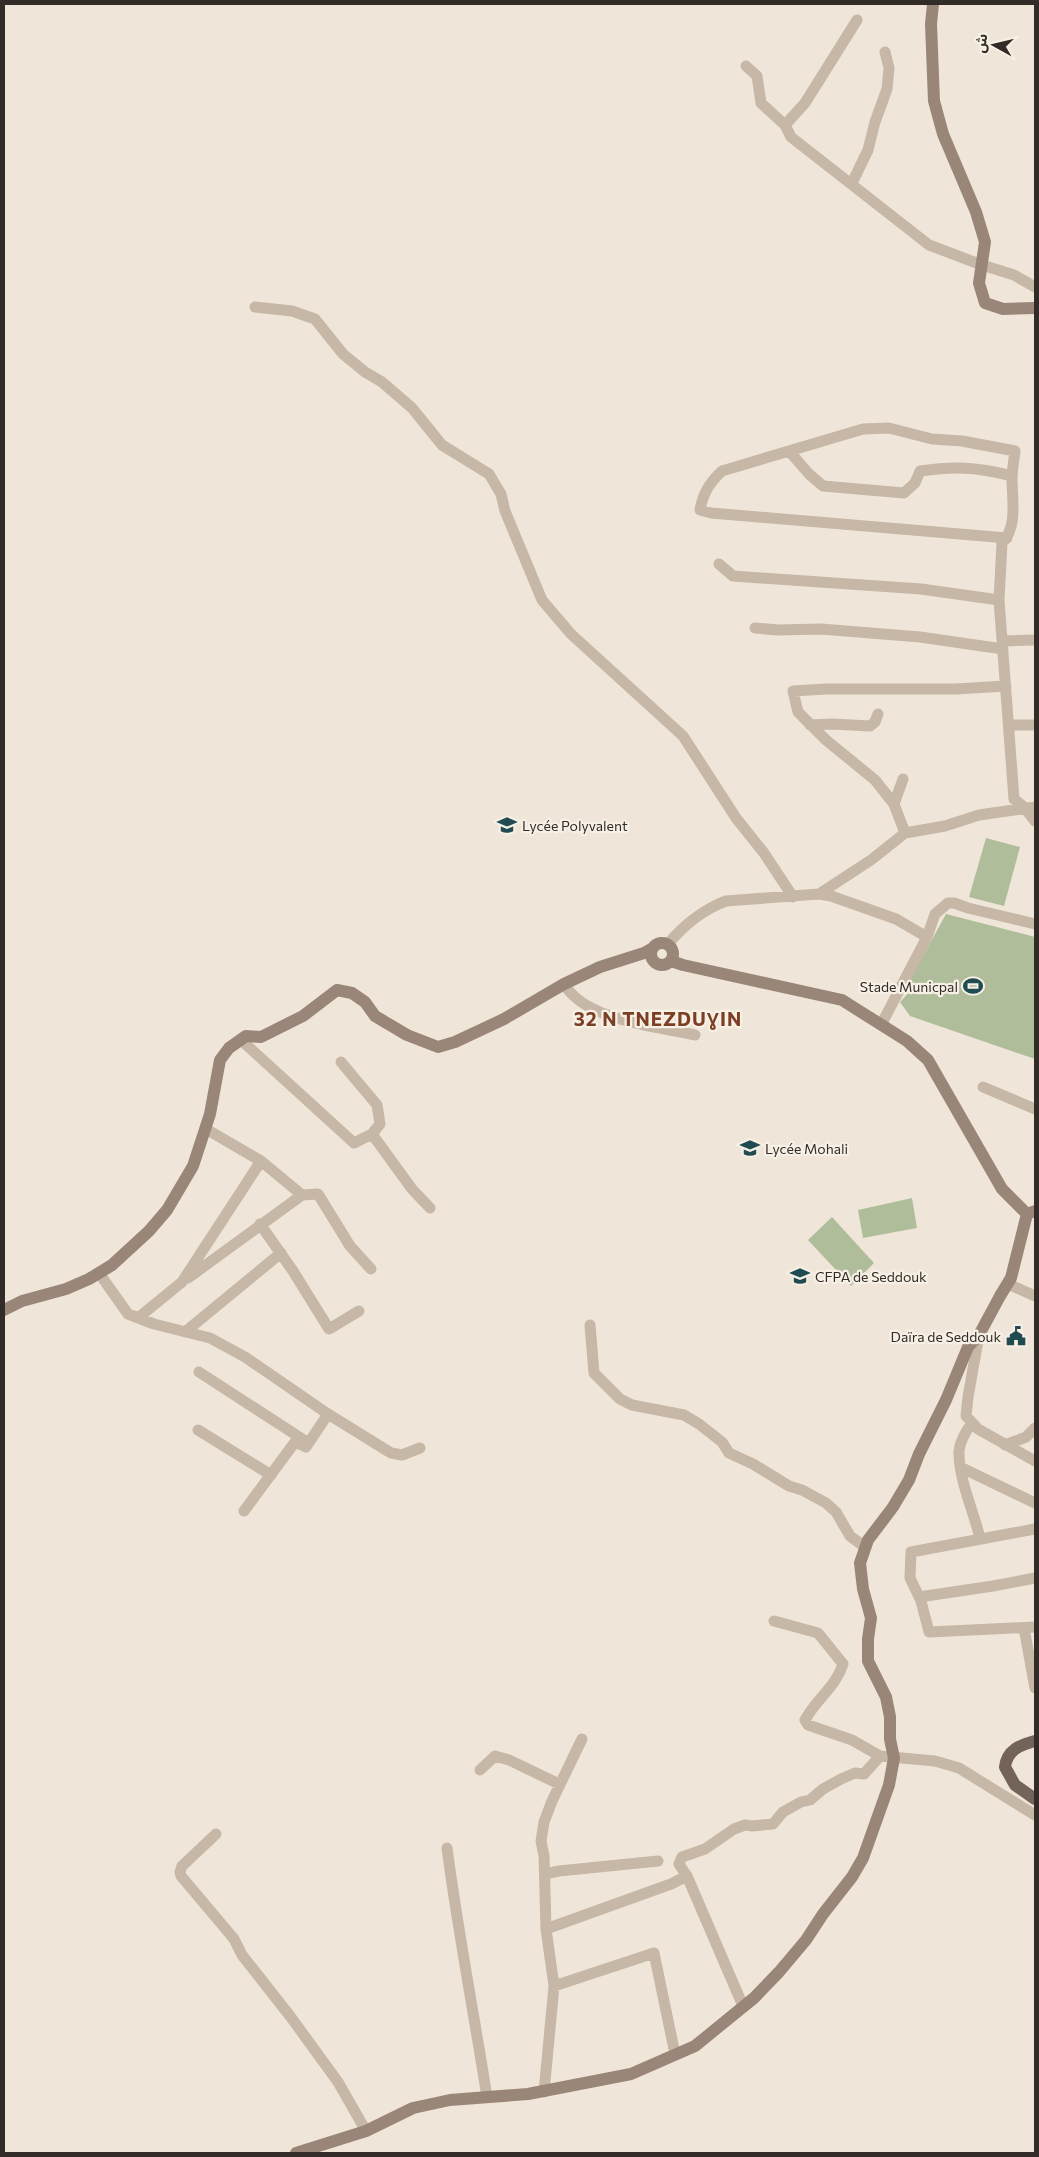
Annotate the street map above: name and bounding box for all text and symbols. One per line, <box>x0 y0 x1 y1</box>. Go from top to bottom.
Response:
north arrow <box>969 20 1019 70</box>
text: ش <box>971 32 990 54</box>
school or university icon: Lycée Polyvalent <box>496 814 518 836</box>
place label: Lycée Polyvalent <box>522 817 628 834</box>
sports icon: Stade Municpal <box>962 975 984 997</box>
place label: Stade Municpal <box>860 978 958 995</box>
district label: 32 N TNEZDUƔIN <box>574 1007 742 1030</box>
school or university icon: Lycée Mohali <box>739 1137 761 1159</box>
place label: Lycée Mohali <box>765 1140 848 1157</box>
school or university icon: CFPA de Seddouk <box>789 1265 811 1287</box>
place label: CFPA de Seddouk <box>815 1268 927 1285</box>
public building icon: Daïra de Seddouk <box>1005 1325 1027 1347</box>
place label: Daïra de Seddouk <box>891 1328 1001 1345</box>

